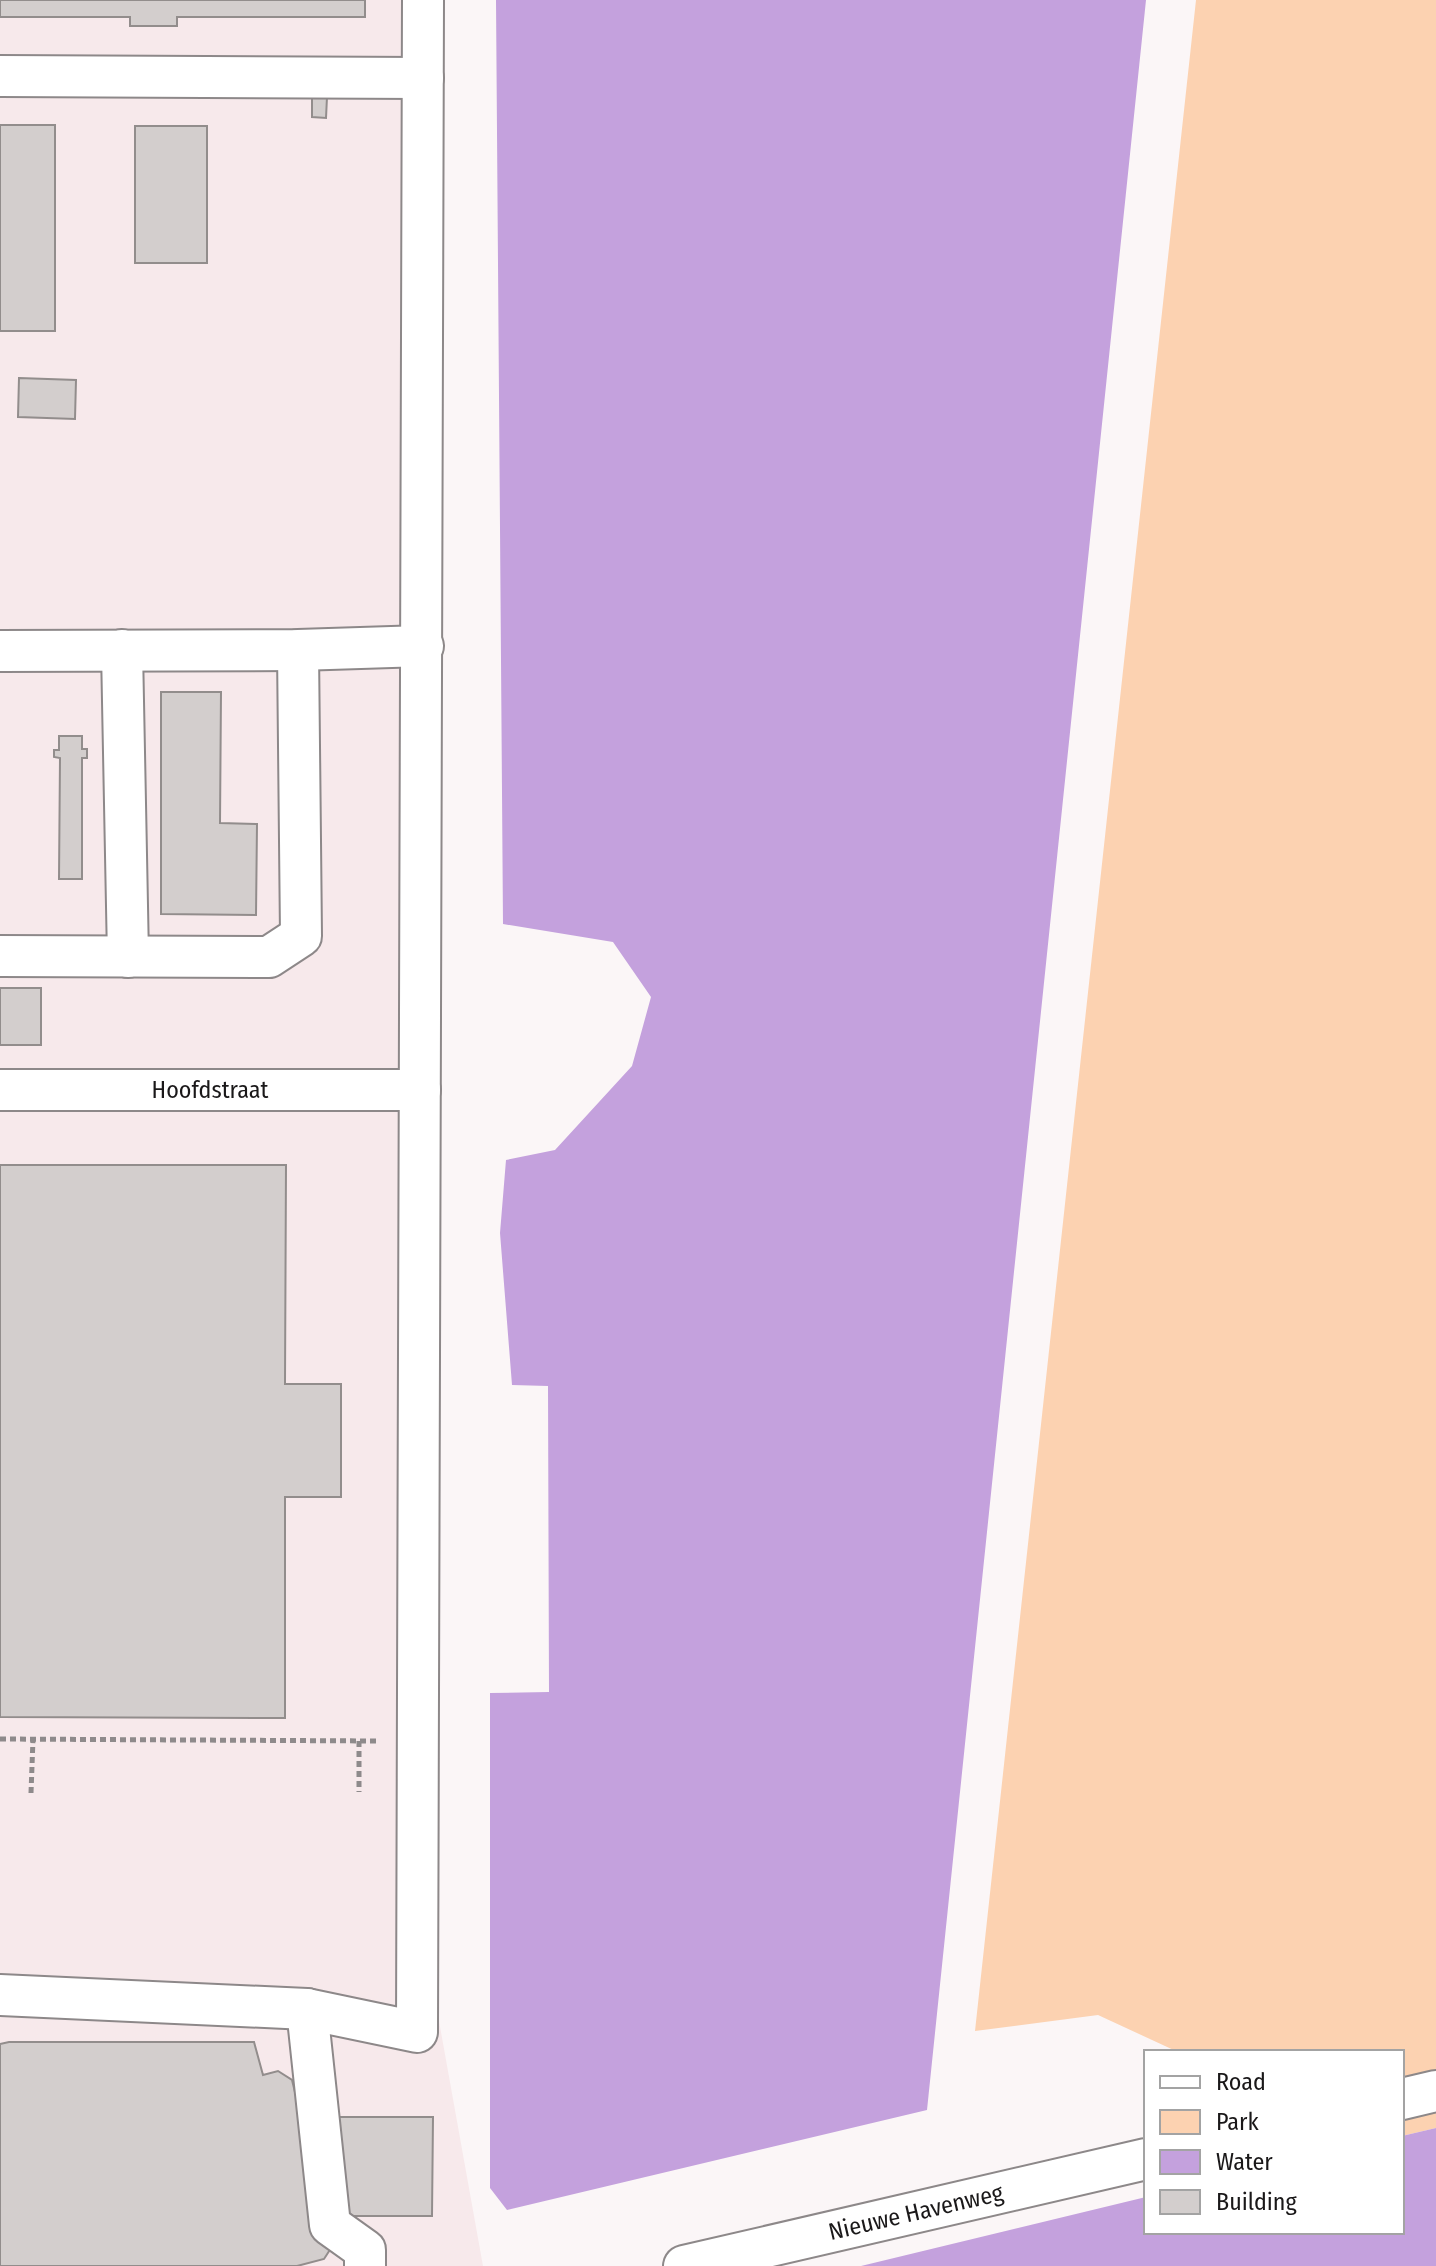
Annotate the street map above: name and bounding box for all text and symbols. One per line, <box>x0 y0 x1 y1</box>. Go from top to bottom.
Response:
street label: Hoofdstraat <box>152 1076 269 1104</box>
legend <box>1144 2050 1404 2234</box>
text: Road <box>1216 2068 1266 2096</box>
text: Park <box>1216 2108 1259 2136</box>
text: Water <box>1216 2148 1273 2176</box>
street label: Nieuwe Havenweg <box>826 2178 1007 2246</box>
text: Building <box>1216 2188 1298 2216</box>

